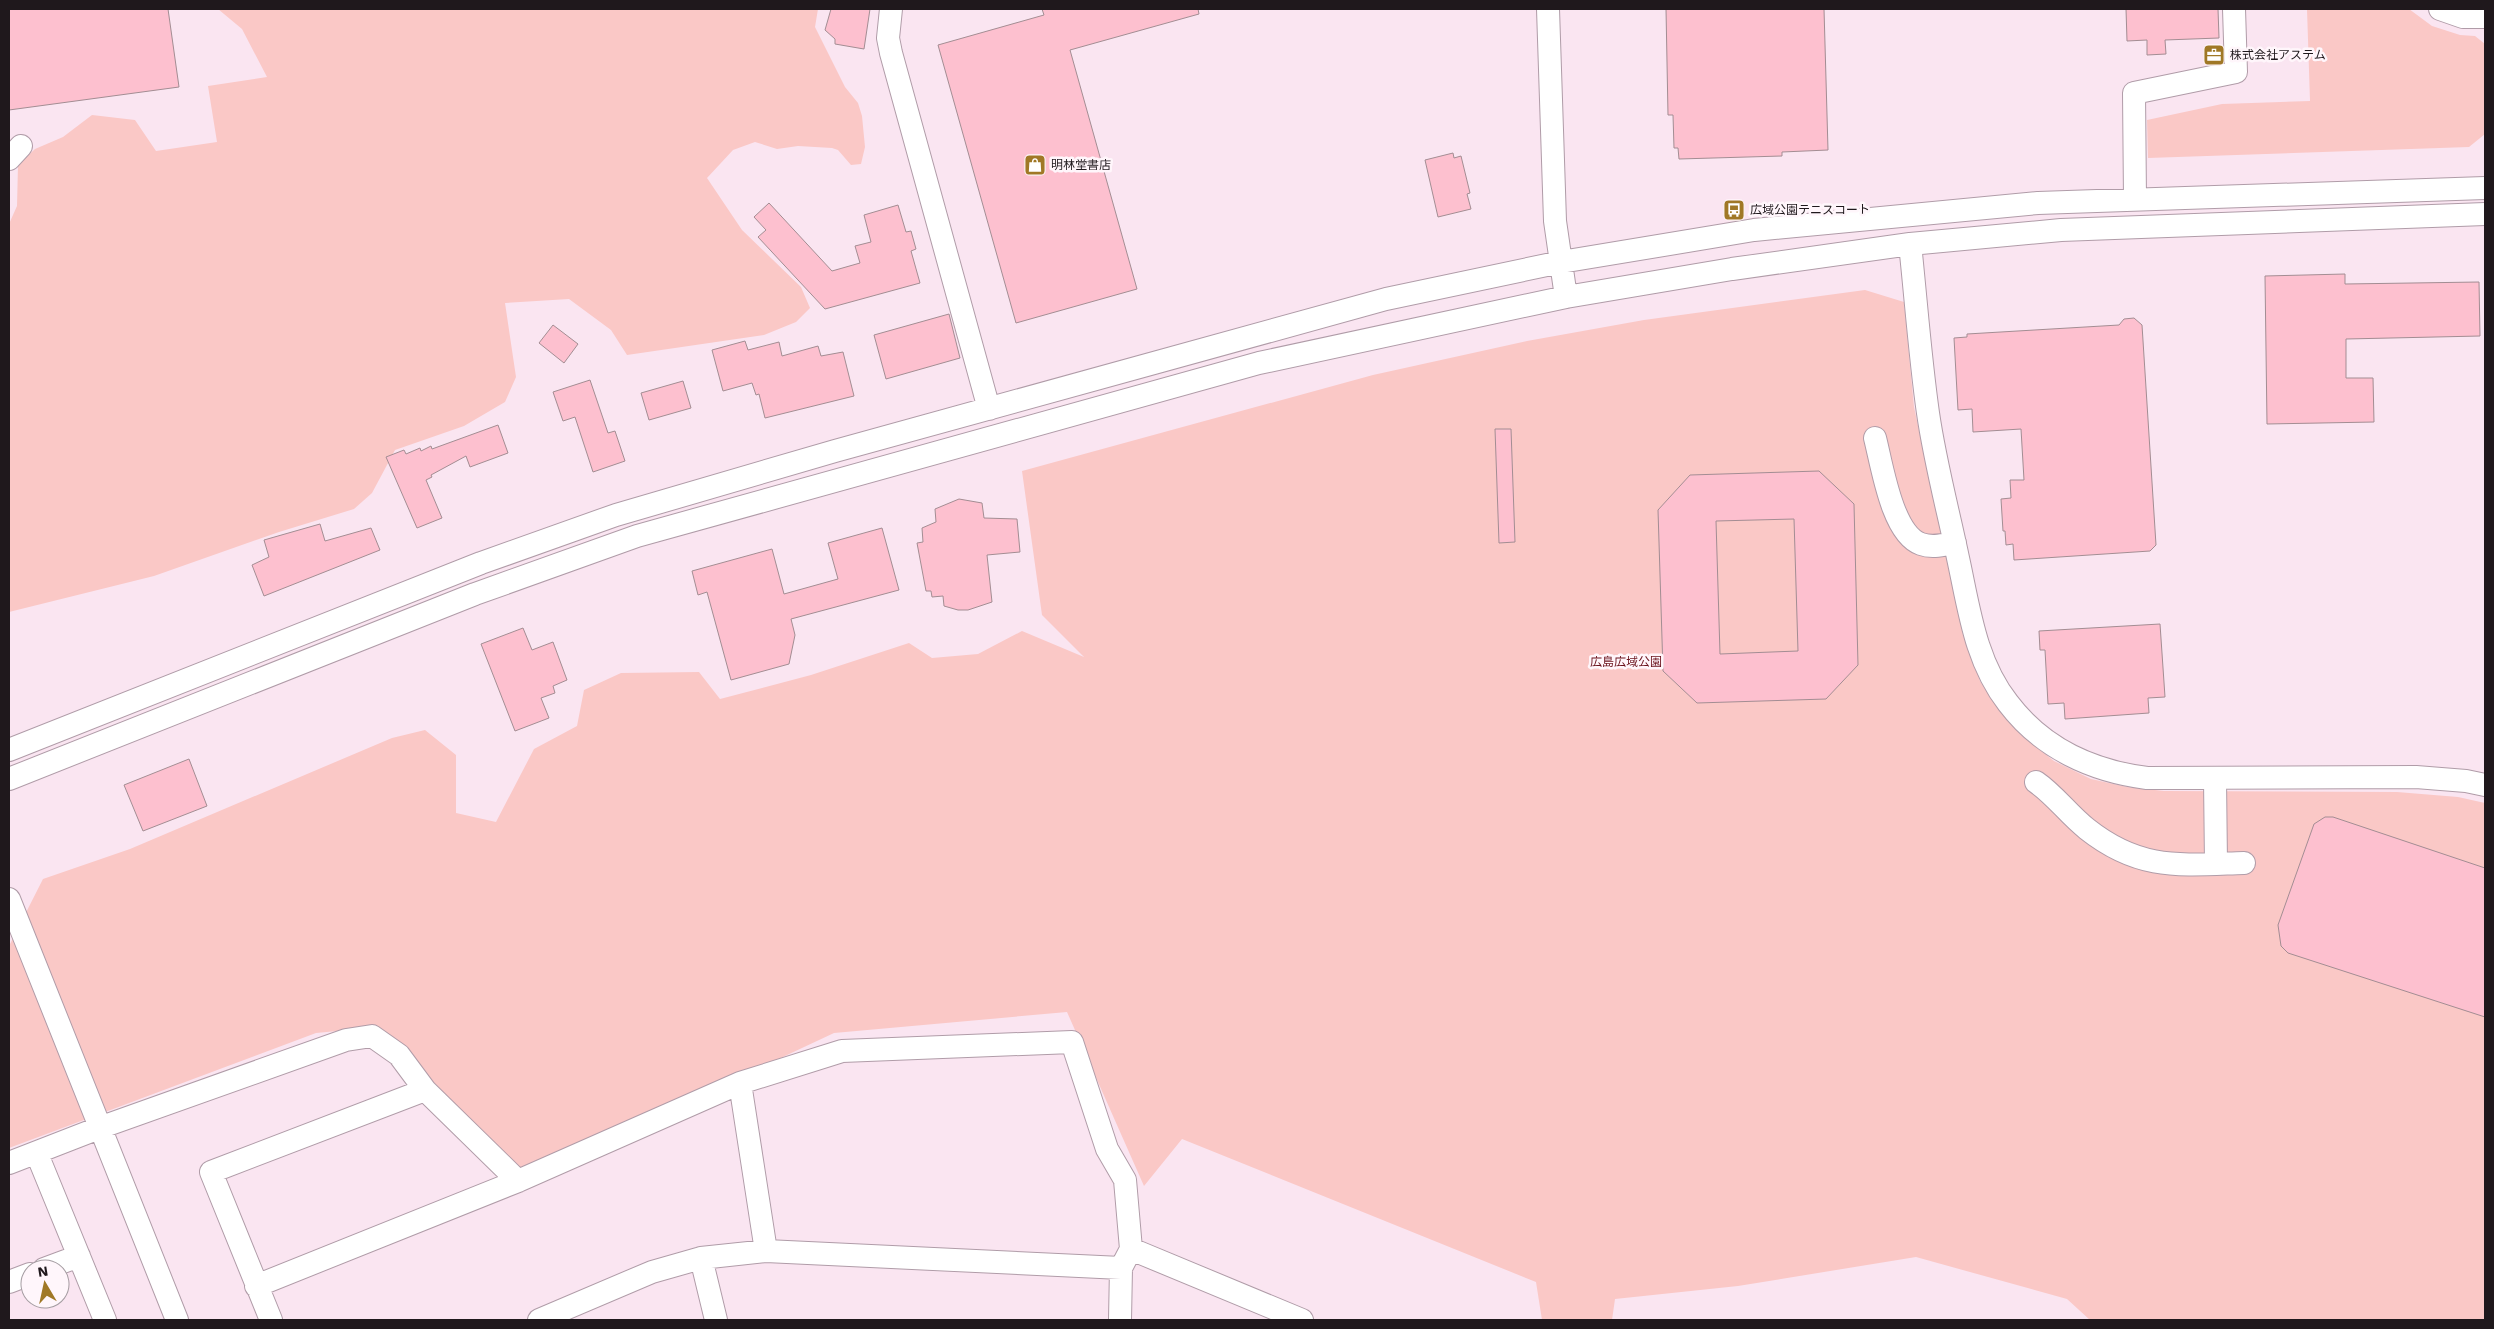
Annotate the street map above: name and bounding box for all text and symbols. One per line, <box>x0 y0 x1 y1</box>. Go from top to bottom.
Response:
office icon: 株式会社アステム <box>2202 43 2226 67</box>
place label: 株式会社アステム <box>2230 48 2326 62</box>
shop icon: 明林堂書店 <box>1023 153 1047 177</box>
place label: 明林堂書店 <box>1051 158 1111 172</box>
bus stop icon: 広域公園テニスコート <box>1722 198 1746 222</box>
place label: 広域公園テニスコート <box>1750 203 1870 217</box>
park label: 広島広域公園 <box>1590 655 1662 669</box>
north arrow <box>20 1259 70 1309</box>
text: N <box>37 1262 49 1280</box>

